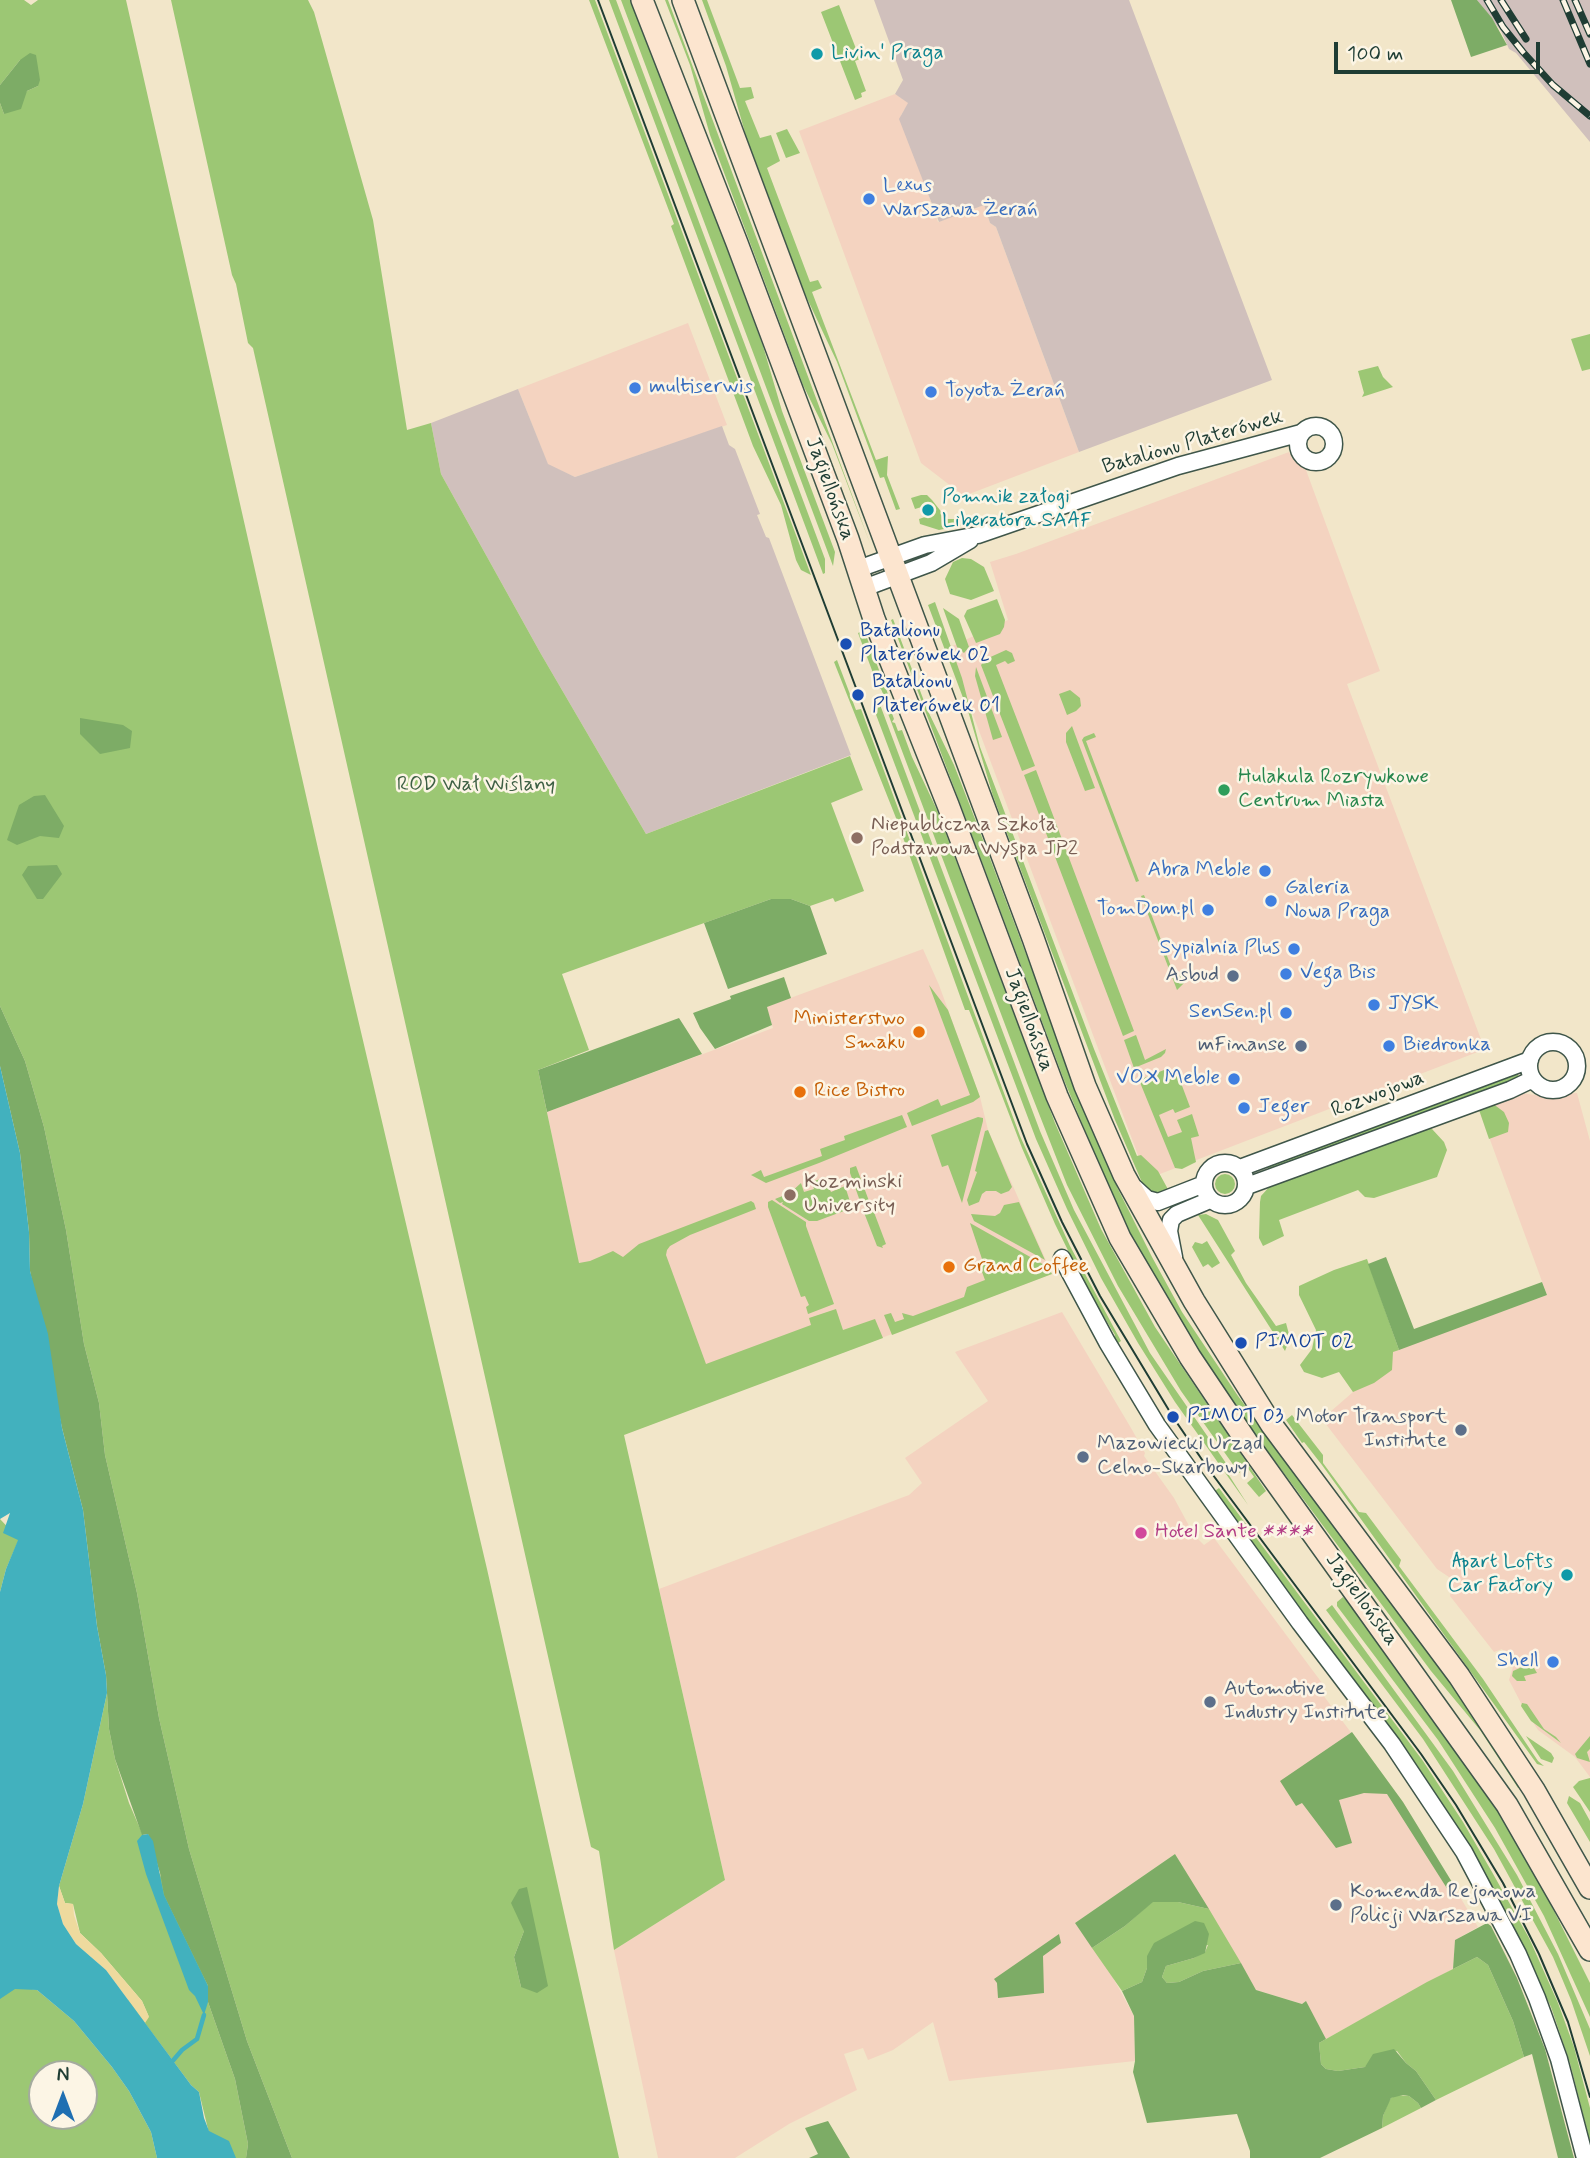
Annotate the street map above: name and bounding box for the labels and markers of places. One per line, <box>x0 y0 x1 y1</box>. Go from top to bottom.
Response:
place label: Livin' Praga <box>831 41 944 67</box>
marker: Livin' Praga <box>809 46 825 62</box>
place label: Lexus Warszawa Żerań <box>883 174 1038 224</box>
marker: Lexus Warszawa Żerań <box>861 191 877 207</box>
place label: multiserwis <box>649 375 753 401</box>
place label: Toyota Żerań <box>945 379 1065 405</box>
marker: multiserwis <box>627 380 643 396</box>
marker: Toyota Żerań <box>923 384 939 400</box>
place label: Pomnik załogi Liberatora SAAF <box>942 485 1092 535</box>
marker: Pomnik załogi Liberatora SAAF <box>920 502 936 518</box>
place label: Batalionu Platerówek 02 <box>860 619 990 669</box>
marker: Batalionu Platerówek 02 <box>838 636 854 652</box>
place label: Batalionu Platerówek 01 <box>872 670 1000 720</box>
marker: Batalionu Platerówek 01 <box>850 687 866 703</box>
place label: Hulakula Rozrywkowe Centrum Miasta <box>1238 765 1429 815</box>
marker: Hulakula Rozrywkowe Centrum Miasta <box>1216 782 1232 798</box>
place label: Niepubliczna Szkoła Podstawowa Wyspa JP2 <box>871 813 1078 863</box>
marker: Niepubliczna Szkoła Podstawowa Wyspa JP2 <box>849 830 865 846</box>
place label: Abra Meble <box>1147 858 1251 884</box>
marker: Abra Meble <box>1257 863 1273 879</box>
place label: Galeria Nowa Praga <box>1285 876 1390 926</box>
marker: Galeria Nowa Praga <box>1263 893 1279 909</box>
place label: TomDom.pl <box>1097 897 1194 923</box>
marker: TomDom.pl <box>1200 902 1216 918</box>
place label: Sypialnia Plus <box>1159 936 1280 962</box>
marker: Sypialnia Plus <box>1286 941 1302 957</box>
place label: Vega Bis <box>1300 961 1376 987</box>
place label: Asbud <box>1165 963 1219 989</box>
marker: Vega Bis <box>1278 966 1294 982</box>
marker: Asbud <box>1225 968 1241 984</box>
place label: JYSK <box>1388 992 1438 1018</box>
marker: JYSK <box>1366 997 1382 1013</box>
place label: SenSen.pl <box>1189 1000 1272 1026</box>
marker: SenSen.pl <box>1278 1005 1294 1021</box>
place label: Ministerstwo Smaku <box>793 1007 905 1057</box>
marker: Ministerstwo Smaku <box>911 1024 927 1040</box>
place label: mFinanse <box>1198 1033 1287 1059</box>
place label: Biedronka <box>1403 1033 1491 1059</box>
marker: mFinanse <box>1293 1038 1309 1054</box>
marker: Biedronka <box>1381 1038 1397 1054</box>
place label: VOX Meble <box>1116 1066 1220 1092</box>
marker: VOX Meble <box>1226 1071 1242 1087</box>
place label: Rice Bistro <box>814 1079 905 1105</box>
marker: Rice Bistro <box>792 1084 808 1100</box>
place label: Jeger <box>1258 1095 1310 1121</box>
marker: Jeger <box>1236 1100 1252 1116</box>
place label: Kozminski University <box>804 1170 902 1220</box>
marker: Kozminski University <box>782 1187 798 1203</box>
place label: Grand Coffee <box>963 1254 1089 1280</box>
marker: Grand Coffee <box>941 1259 957 1275</box>
place label: PIMOT 02 <box>1255 1330 1354 1356</box>
marker: PIMOT 02 <box>1233 1335 1249 1351</box>
place label: PIMOT 03 <box>1187 1404 1284 1430</box>
place label: Motor Transport Institute <box>1296 1405 1447 1455</box>
marker: PIMOT 03 <box>1165 1409 1181 1425</box>
marker: Motor Transport Institute <box>1453 1422 1469 1438</box>
place label: Mazowiecki Urząd Celno-Skarbowy <box>1097 1432 1263 1482</box>
marker: Mazowiecki Urząd Celno-Skarbowy <box>1075 1449 1091 1465</box>
place label: Hotel Sante **** <box>1155 1520 1315 1546</box>
marker: Hotel Sante **** <box>1133 1525 1149 1541</box>
place label: Apart Lofts Car Factory <box>1448 1550 1553 1600</box>
marker: Apart Lofts Car Factory <box>1559 1567 1575 1583</box>
place label: Shell <box>1497 1649 1539 1675</box>
marker: Shell <box>1545 1654 1561 1670</box>
place label: Automotive Industry Institute <box>1224 1677 1387 1727</box>
marker: Automotive Industry Institute <box>1202 1694 1218 1710</box>
place label: Komenda Rejonowa Policji Warszawa VI <box>1350 1880 1536 1930</box>
marker: Komenda Rejonowa Policji Warszawa VI <box>1328 1897 1344 1913</box>

